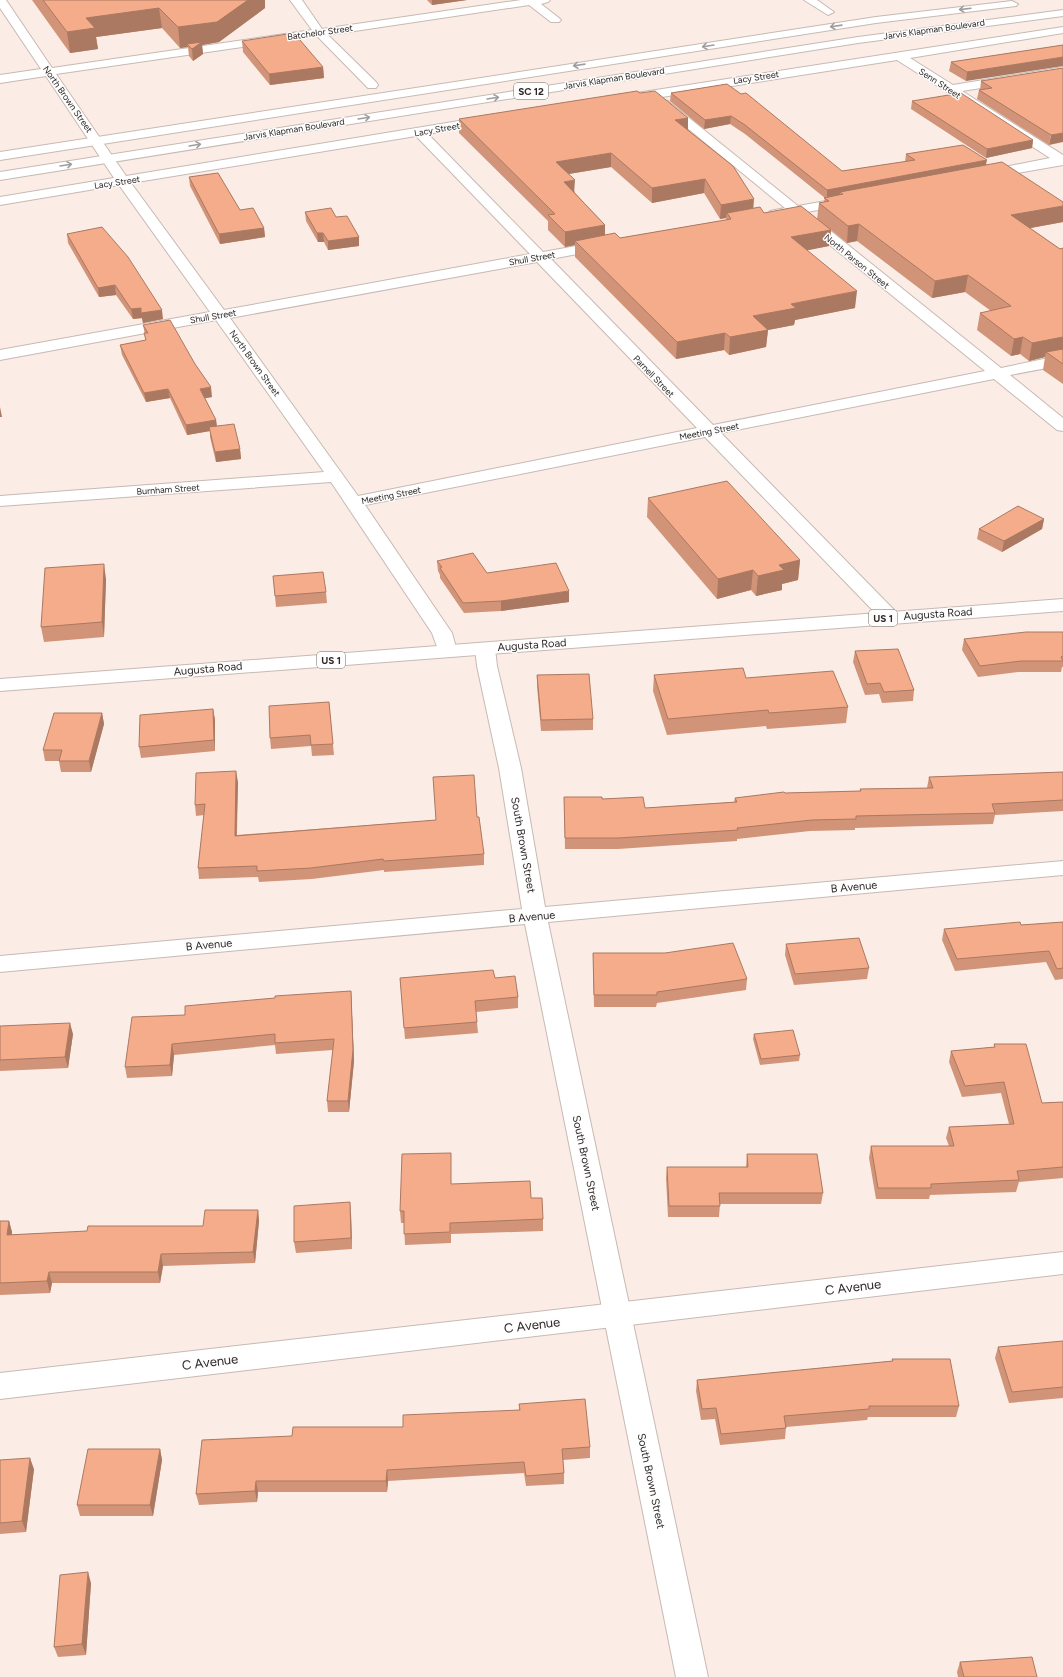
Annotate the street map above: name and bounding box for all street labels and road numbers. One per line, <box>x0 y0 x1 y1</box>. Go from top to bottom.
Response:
street label: Jarvis Klapman Boulevard <box>883 16 985 42</box>
street label: Batchelor Street <box>287 22 354 42</box>
street label: North Brown Street <box>41 63 96 135</box>
street label: Jarvis Klapman Boulevard <box>563 65 665 91</box>
street label: Senn Street <box>917 65 964 101</box>
street label: Lacy Street <box>732 68 780 86</box>
road number: SC 12 <box>514 83 548 99</box>
street label: Jarvis Klapman Boulevard <box>243 116 345 142</box>
street label: Lacy Street <box>413 119 461 138</box>
street label: Lacy Street <box>93 173 141 191</box>
street label: North Parson Street <box>822 231 892 291</box>
street label: Shull Street <box>508 248 557 267</box>
street label: Shull Street <box>189 306 238 325</box>
street label: North Brown Street <box>227 328 283 399</box>
street label: Parnell Street <box>631 353 677 400</box>
street label: Meeting Street <box>678 420 740 442</box>
street label: Burnham Street <box>136 481 201 497</box>
street label: Meeting Street <box>360 484 422 506</box>
street label: Augusta Road <box>903 605 973 623</box>
road number: US 1 <box>869 610 897 626</box>
street label: Augusta Road <box>497 636 567 654</box>
road number: US 1 <box>317 652 345 668</box>
street label: Augusta Road <box>173 660 243 678</box>
street label: South Brown Street <box>508 796 538 894</box>
street label: B Avenue <box>830 878 878 896</box>
street label: B Avenue <box>508 908 556 926</box>
street label: B Avenue <box>185 936 233 954</box>
street label: South Brown Street <box>570 1114 602 1212</box>
street label: C Avenue <box>824 1276 882 1298</box>
street label: C Avenue <box>503 1314 561 1336</box>
street label: C Avenue <box>181 1351 239 1373</box>
street label: South Brown Street <box>635 1432 667 1530</box>

